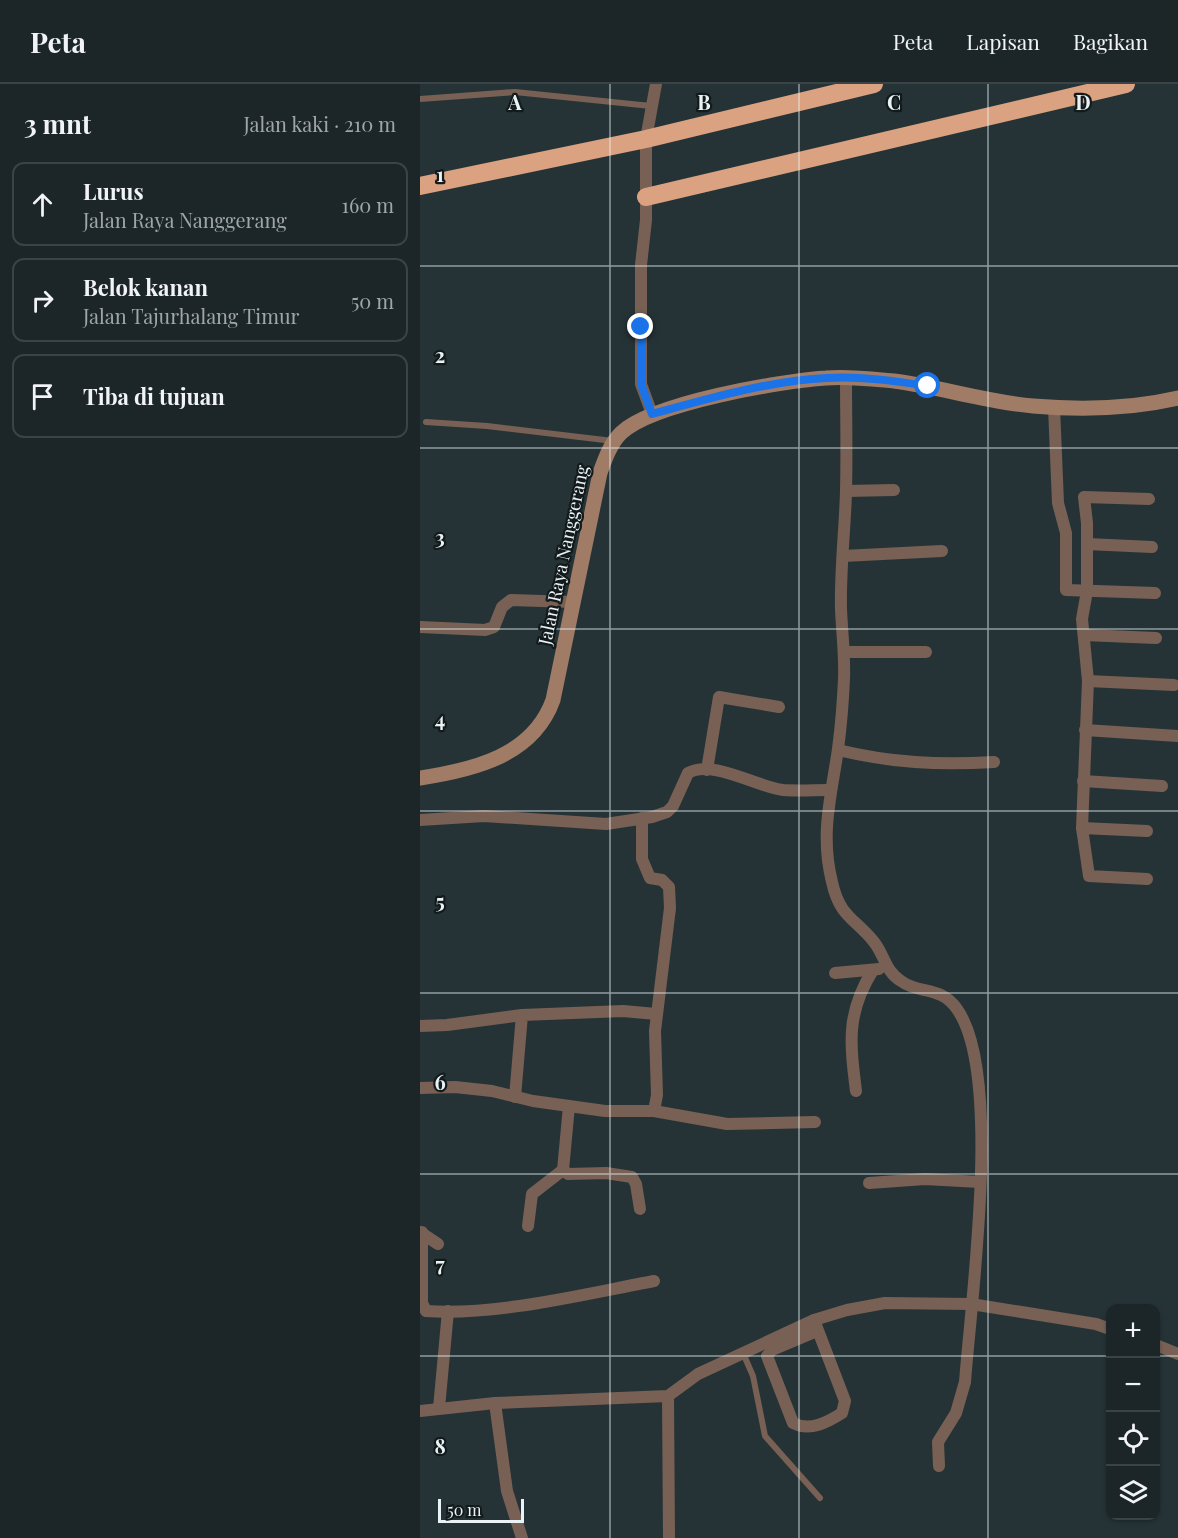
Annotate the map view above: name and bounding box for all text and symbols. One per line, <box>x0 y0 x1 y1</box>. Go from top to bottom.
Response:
text: Peta <box>30 23 86 60</box>
text: Peta <box>893 27 933 55</box>
text: Lapisan <box>966 27 1040 55</box>
text: Bagikan <box>1073 27 1148 55</box>
text: A <box>507 88 522 115</box>
text: B <box>697 88 711 115</box>
text: C <box>887 88 901 115</box>
text: D <box>1075 88 1091 115</box>
text: 3 mnt <box>24 106 91 141</box>
text: Jalan kaki · 210 m <box>243 110 396 137</box>
text: 1 <box>436 160 444 187</box>
text: Lurus <box>83 176 144 206</box>
icon: ahead <box>26 188 59 221</box>
text: 160 m <box>342 191 394 218</box>
text: Jalan Raya Nanggerang <box>83 206 287 233</box>
text: Belok kanan <box>83 272 208 302</box>
icon: right <box>26 284 59 317</box>
text: 50 m <box>351 287 394 314</box>
text: Jalan Tajurhalang Timur <box>83 302 299 329</box>
route end <box>627 313 653 339</box>
text: 2 <box>435 341 445 368</box>
route start <box>914 372 940 398</box>
icon: arrive <box>26 380 59 413</box>
text: Tiba di tujuan <box>83 381 225 411</box>
street label: Jalan Raya Nanggerang <box>532 462 594 648</box>
text: 3 <box>435 523 445 550</box>
text: 4 <box>435 705 445 732</box>
text: 5 <box>435 887 445 914</box>
text: 6 <box>434 1068 446 1095</box>
text: 7 <box>435 1250 445 1277</box>
map controls <box>1106 1304 1160 1520</box>
button: + <box>1106 1304 1160 1358</box>
button: − <box>1106 1358 1160 1412</box>
button: locate <box>1106 1412 1160 1466</box>
text: 8 <box>434 1432 446 1459</box>
button: layers <box>1106 1466 1160 1520</box>
scale bar <box>438 1496 524 1524</box>
text: 50 m <box>447 1499 481 1520</box>

